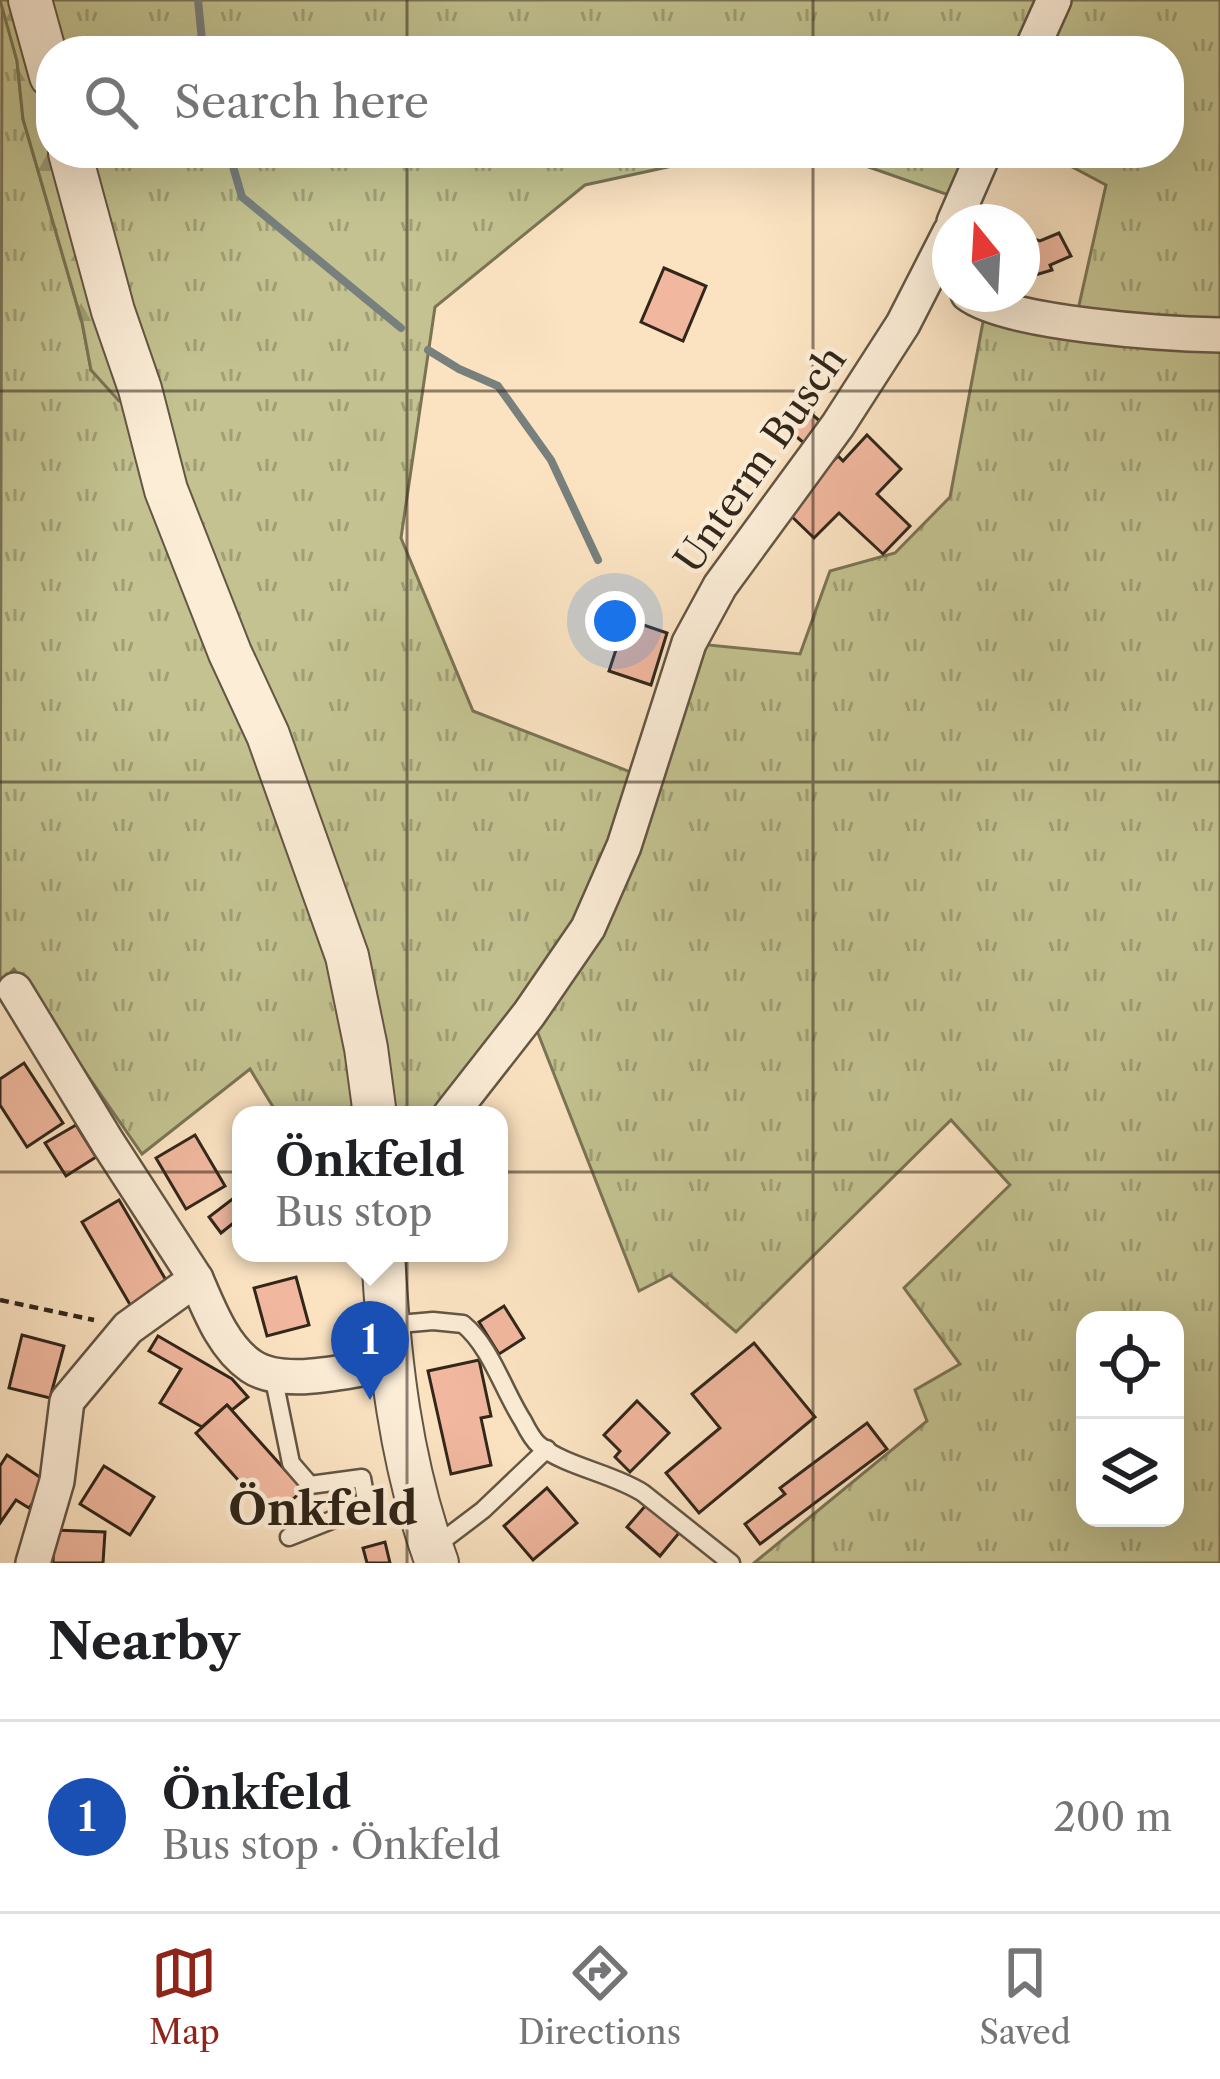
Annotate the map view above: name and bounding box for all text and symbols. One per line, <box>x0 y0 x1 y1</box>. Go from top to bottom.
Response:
search box <box>36 36 1184 168</box>
icon: search <box>78 69 144 135</box>
text: Search here <box>174 74 429 130</box>
north arrow <box>932 204 1040 312</box>
street label: Unterm Busch <box>664 337 856 581</box>
your location <box>585 591 645 651</box>
popup <box>232 1106 508 1262</box>
text: Önkfeld <box>275 1132 465 1188</box>
text: Bus stop <box>275 1188 432 1236</box>
pin: 1 <box>331 1301 409 1400</box>
map controls <box>1076 1311 1184 1527</box>
button: locate <box>1076 1311 1184 1419</box>
button: layers <box>1076 1419 1184 1527</box>
district label: Önkfeld <box>228 1481 418 1537</box>
text: Nearby <box>48 1610 240 1672</box>
text: Önkfeld <box>162 1765 351 1821</box>
text: 1 <box>78 1793 96 1841</box>
text: 200 m <box>1053 1793 1172 1841</box>
text: Bus stop · Önkfeld <box>162 1821 501 1869</box>
tab: Map <box>149 1940 220 2053</box>
tab: Directions <box>518 1940 681 2053</box>
tab: Saved <box>979 1940 1071 2053</box>

